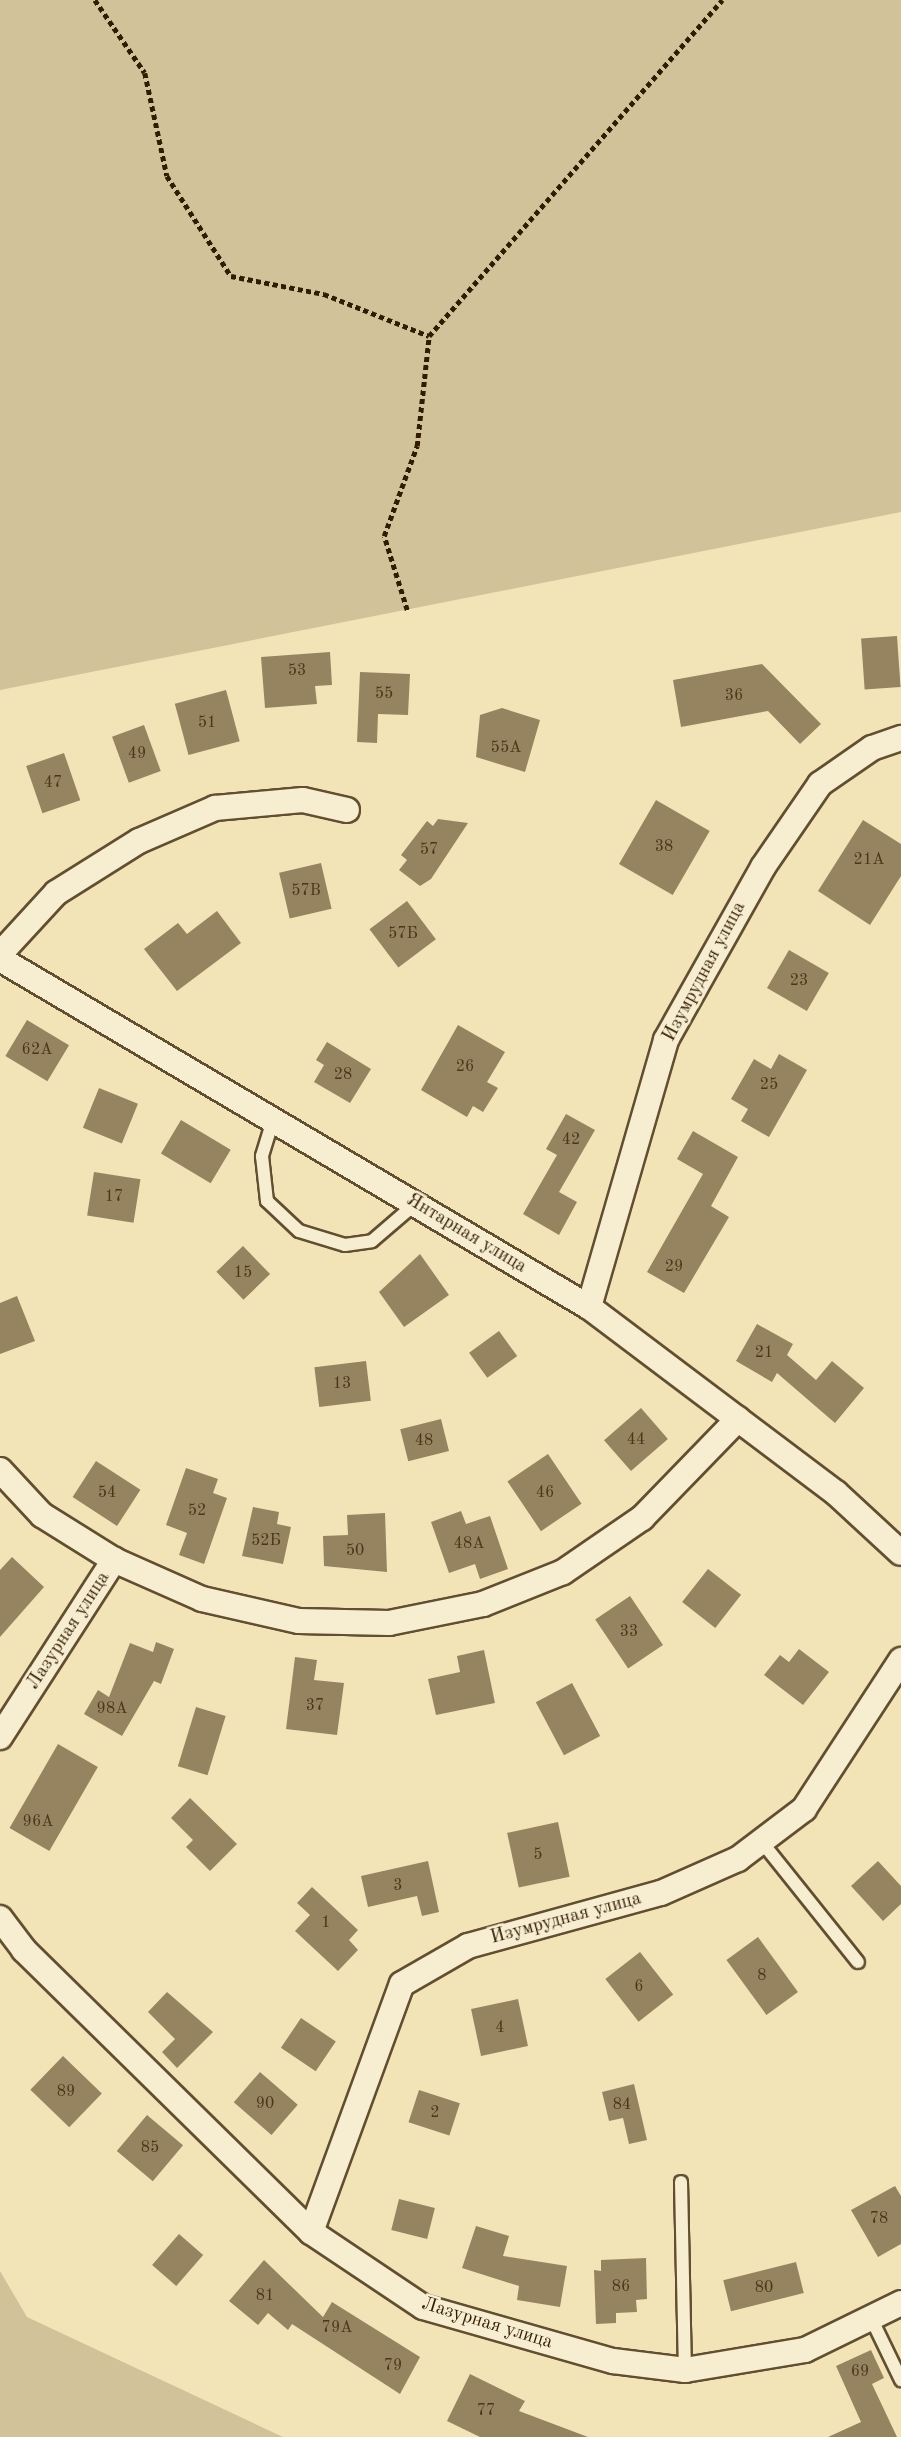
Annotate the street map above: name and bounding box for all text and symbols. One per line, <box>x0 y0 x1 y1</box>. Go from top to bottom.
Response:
house number: 53 <box>288 661 306 681</box>
house number: 55 <box>375 684 393 704</box>
house number: 36 <box>725 686 743 706</box>
house number: 51 <box>198 713 216 733</box>
house number: 55А <box>491 738 521 758</box>
house number: 49 <box>128 744 146 764</box>
house number: 47 <box>44 773 62 793</box>
house number: 38 <box>655 837 673 857</box>
house number: 57 <box>420 840 438 860</box>
house number: 21А <box>854 850 884 870</box>
house number: 57В <box>291 881 321 901</box>
street label: Изумрудная улица <box>658 898 752 1046</box>
house number: 57Б <box>388 924 418 944</box>
house number: 23 <box>790 971 808 991</box>
house number: 62А <box>22 1040 52 1060</box>
house number: 26 <box>456 1057 474 1077</box>
house number: 28 <box>334 1065 352 1085</box>
house number: 25 <box>760 1075 778 1095</box>
house number: 42 <box>562 1130 580 1150</box>
house number: 17 <box>105 1187 123 1207</box>
street label: Янтарная улица <box>402 1189 530 1279</box>
house number: 29 <box>665 1257 683 1277</box>
house number: 15 <box>234 1263 252 1283</box>
house number: 21 <box>755 1343 773 1363</box>
house number: 13 <box>333 1374 351 1394</box>
house number: 44 <box>627 1430 645 1450</box>
house number: 48 <box>415 1431 433 1451</box>
house number: 54 <box>98 1483 116 1503</box>
house number: 46 <box>536 1483 554 1503</box>
house number: 52 <box>188 1501 206 1521</box>
house number: 52Б <box>251 1531 281 1551</box>
house number: 48А <box>454 1534 484 1554</box>
house number: 50 <box>346 1541 364 1561</box>
street label: Лазурная улица <box>22 1568 116 1694</box>
house number: 33 <box>620 1622 638 1642</box>
house number: 37 <box>306 1696 324 1716</box>
house number: 98А <box>97 1699 127 1719</box>
house number: 96А <box>23 1812 53 1832</box>
house number: 5 <box>533 1845 543 1865</box>
house number: 3 <box>393 1876 403 1896</box>
street label: Изумрудная улица <box>488 1888 644 1950</box>
house number: 1 <box>321 1913 331 1933</box>
house number: 8 <box>757 1966 767 1986</box>
house number: 6 <box>634 1977 644 1997</box>
house number: 4 <box>495 2018 505 2038</box>
house number: 89 <box>57 2082 75 2102</box>
house number: 90 <box>256 2094 274 2114</box>
house number: 84 <box>613 2095 631 2115</box>
house number: 2 <box>430 2103 440 2123</box>
house number: 85 <box>141 2138 159 2158</box>
house number: 78 <box>870 2209 888 2229</box>
house number: 86 <box>612 2277 630 2297</box>
house number: 80 <box>755 2278 773 2298</box>
house number: 81 <box>256 2286 274 2306</box>
street label: Лазурная улица <box>419 2293 555 2355</box>
house number: 79А <box>322 2318 352 2338</box>
house number: 79 <box>384 2356 402 2376</box>
house number: 69 <box>851 2362 869 2382</box>
house number: 77 <box>477 2401 495 2421</box>

